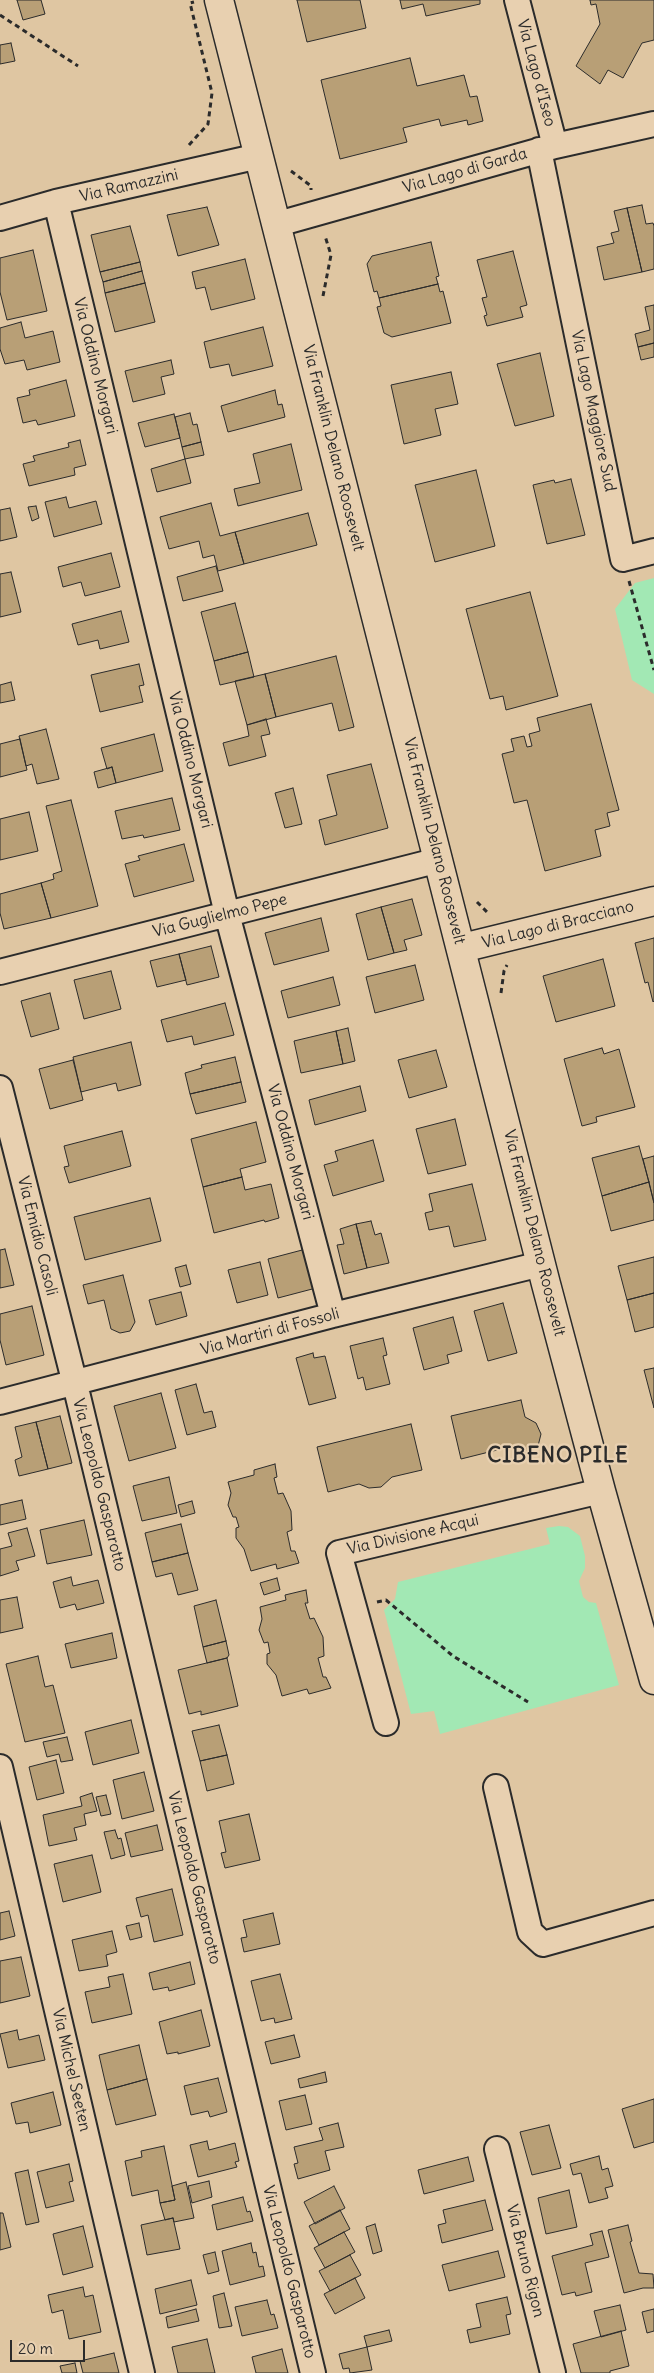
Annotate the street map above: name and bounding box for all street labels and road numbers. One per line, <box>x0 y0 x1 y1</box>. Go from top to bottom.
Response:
street label: Via Lago d'Iseo <box>512 17 560 129</box>
street label: Via Lago di Garda <box>401 144 529 198</box>
street label: Via Ramazzini <box>78 165 180 207</box>
street label: Via Oddino Morgari <box>69 296 121 436</box>
street label: Via Lago Maggiore Sud <box>567 329 619 493</box>
street label: Via Franklin Delano Roosevelt <box>298 343 368 553</box>
street label: Via Oddino Morgari <box>164 690 216 830</box>
street label: Via Franklin Delano Roosevelt <box>399 736 469 946</box>
street label: Via Guglielmo Pepe <box>151 890 289 942</box>
street label: Via Lago di Bracciano <box>480 897 636 953</box>
street label: Via Oddino Morgari <box>263 1082 317 1222</box>
street label: Via Franklin Delano Roosevelt <box>499 1128 569 1338</box>
street label: Via Emidio Casoli <box>13 1174 61 1298</box>
street label: Via Martiri di Fossoli <box>199 1304 341 1360</box>
street label: Via Leopoldo Gasparotto <box>68 1397 130 1573</box>
street label: Via Divisione Acqui <box>345 1511 481 1559</box>
street label: Via Leopoldo Gasparotto <box>163 1790 225 1966</box>
street label: Via Michel Seeten <box>48 2007 94 2133</box>
street label: Via Leopoldo Gasparotto <box>258 2184 320 2360</box>
street label: Via Bruno Rigon <box>502 2202 548 2320</box>

